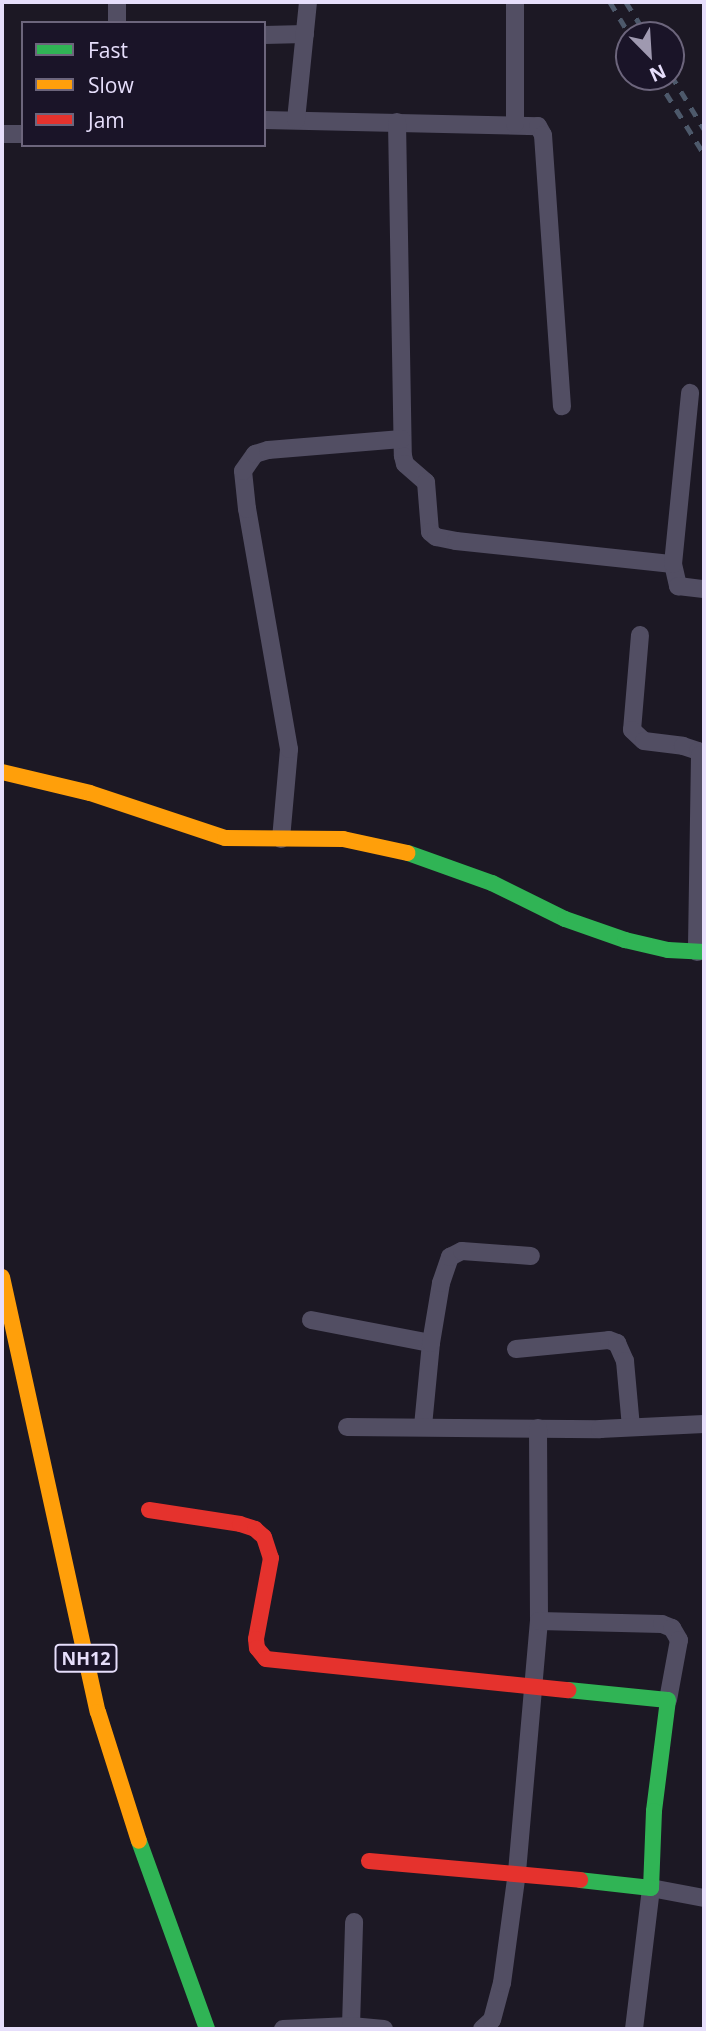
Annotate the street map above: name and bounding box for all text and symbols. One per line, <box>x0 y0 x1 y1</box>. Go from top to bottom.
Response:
legend <box>21 21 266 147</box>
north arrow <box>615 21 685 91</box>
text: Fast <box>88 36 128 64</box>
text: N <box>645 58 670 88</box>
text: Slow <box>88 71 134 99</box>
text: Jam <box>88 106 125 134</box>
road number: NH12 <box>55 1644 118 1672</box>

